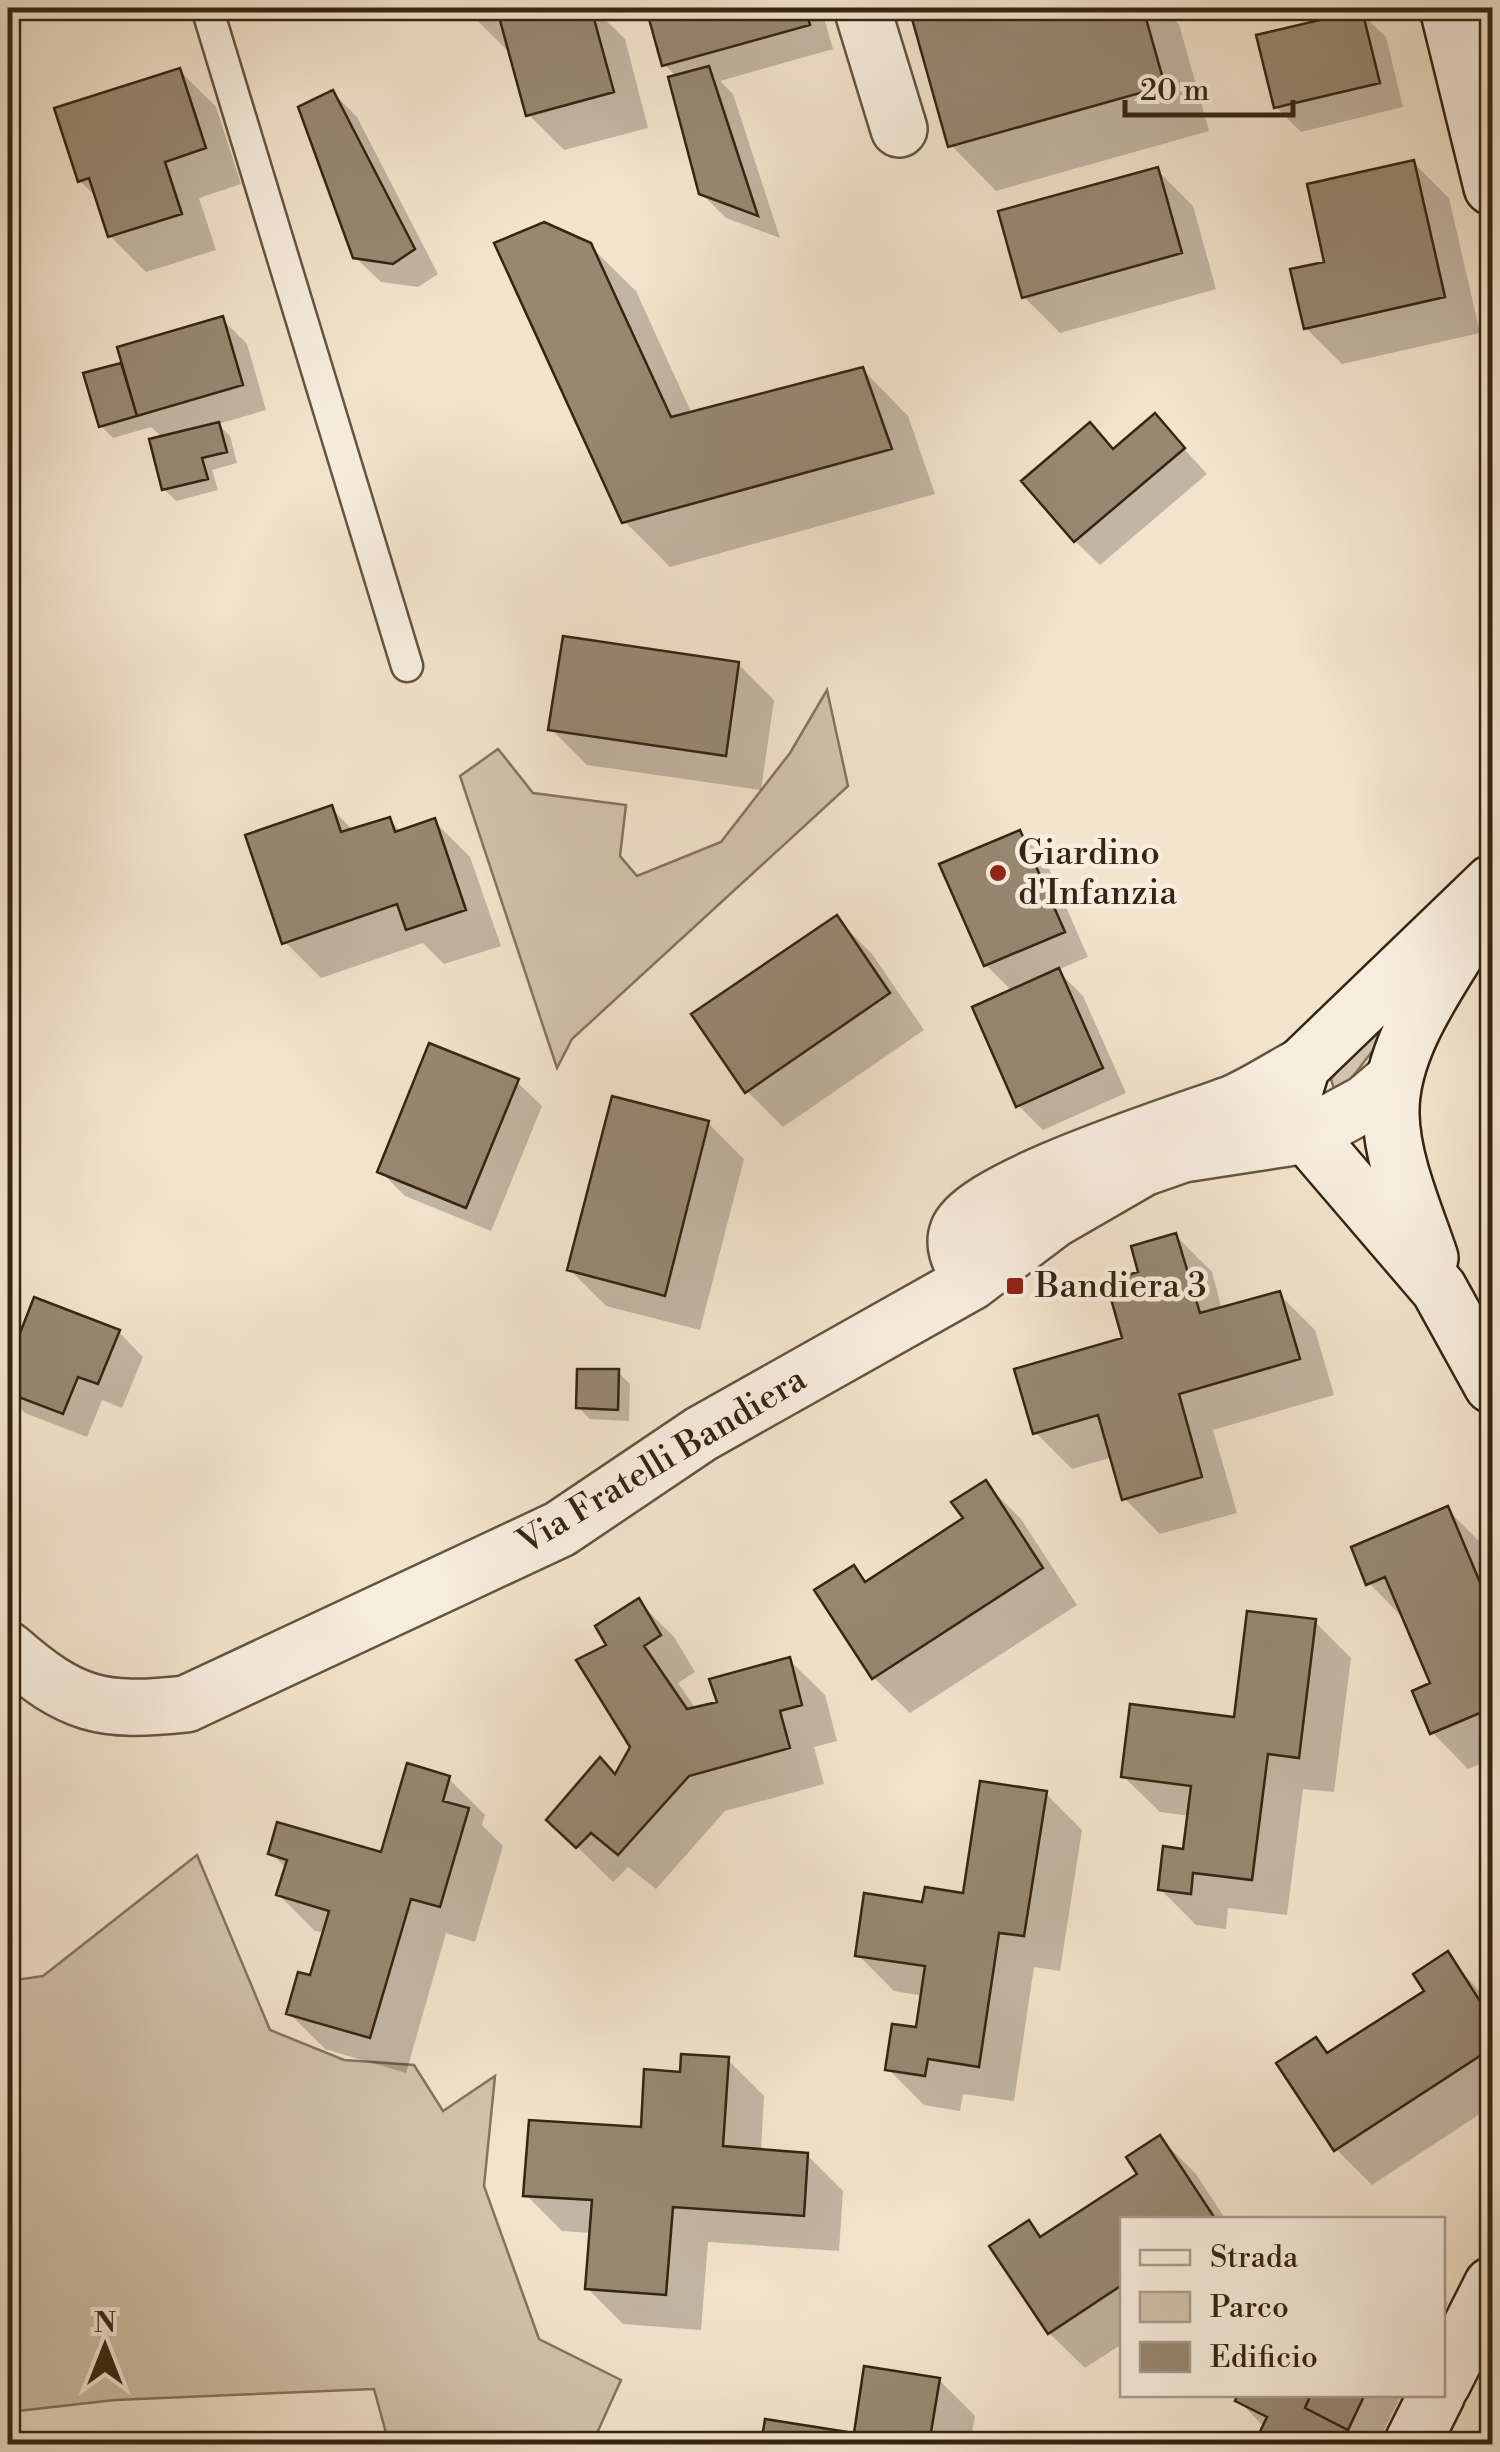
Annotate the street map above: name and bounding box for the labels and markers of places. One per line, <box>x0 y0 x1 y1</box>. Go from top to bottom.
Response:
place label: Giardino d'Infanzia <box>1018 832 1177 915</box>
marker: Giardino d'Infanzia <box>987 862 1009 884</box>
place label: Bandiera 3 <box>1034 1265 1207 1308</box>
marker: Bandiera 3 <box>1004 1275 1026 1297</box>

